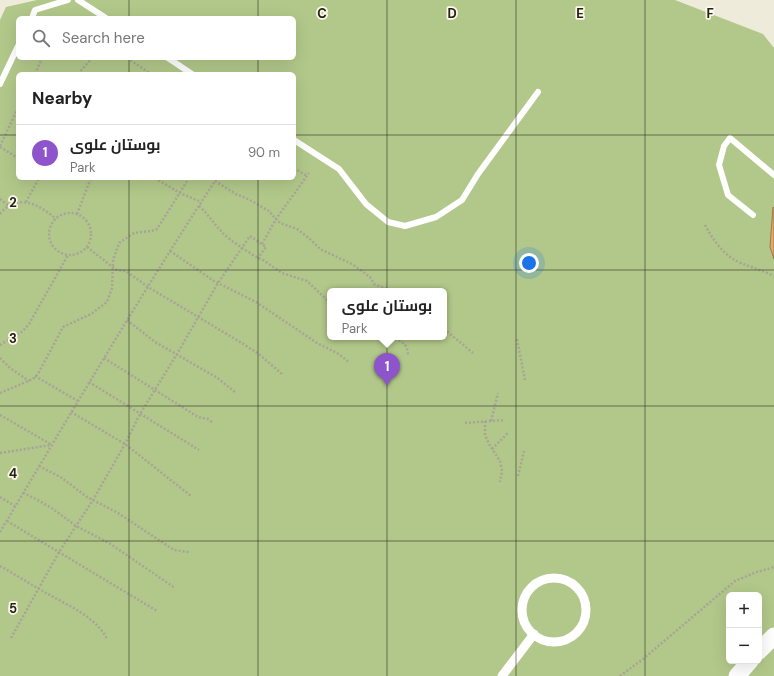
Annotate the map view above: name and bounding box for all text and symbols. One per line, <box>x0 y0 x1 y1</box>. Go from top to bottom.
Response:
text: C <box>317 5 327 22</box>
text: D <box>447 5 457 22</box>
text: E <box>576 5 584 22</box>
text: F <box>706 5 714 22</box>
search box <box>16 16 296 60</box>
icon: search <box>30 27 52 49</box>
text: Search here <box>62 28 145 48</box>
text: Nearby <box>32 87 92 109</box>
text: بوستان علوی <box>70 135 160 155</box>
text: 1 <box>43 144 47 161</box>
text: 90 m <box>248 144 280 161</box>
text: Park <box>70 159 96 176</box>
text: 2 <box>9 194 17 211</box>
your location <box>519 253 539 273</box>
popup <box>327 288 447 340</box>
text: بوستان علوی <box>342 296 432 316</box>
text: Park <box>342 320 367 337</box>
text: 3 <box>9 330 17 347</box>
pin: 1 <box>374 353 400 386</box>
text: 4 <box>9 465 17 482</box>
map controls <box>726 592 762 664</box>
button: + <box>726 592 762 628</box>
text: 5 <box>9 600 17 617</box>
button: − <box>726 628 762 664</box>

